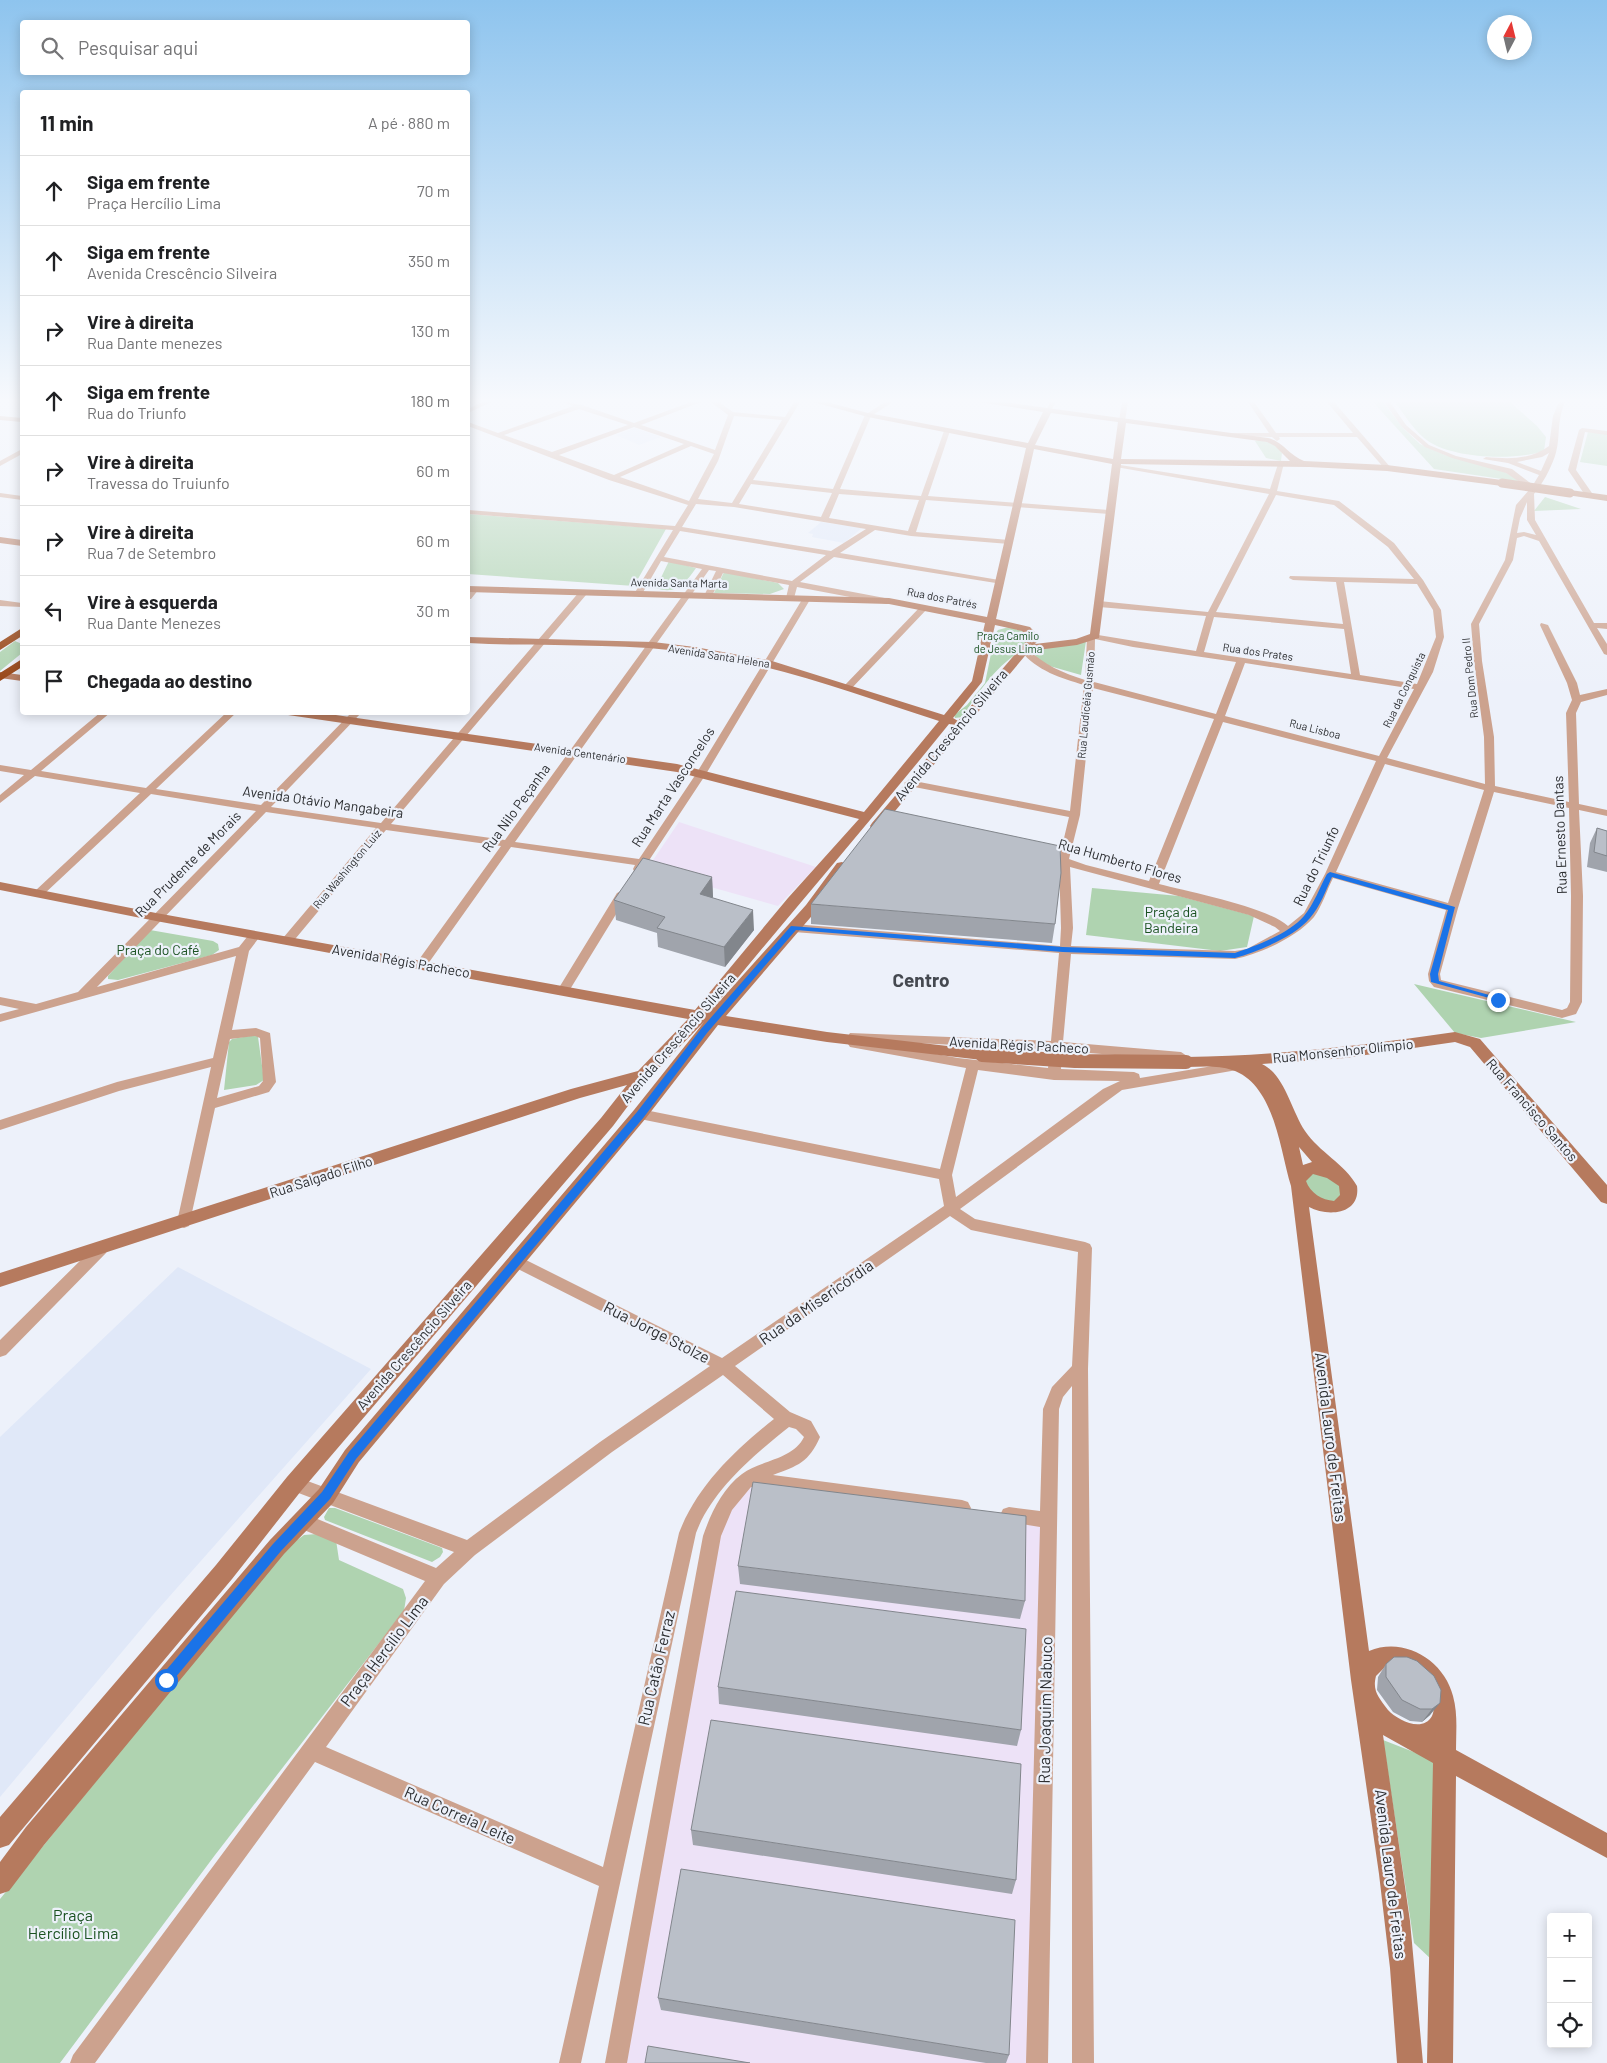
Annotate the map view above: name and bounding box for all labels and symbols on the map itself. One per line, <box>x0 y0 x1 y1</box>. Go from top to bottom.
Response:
north arrow <box>1487 15 1532 60</box>
street label: Avenida Santa Marta <box>630 575 728 590</box>
street label: Rua dos Patrés <box>906 584 978 611</box>
park label: Praça Camilo de Jesus Lima <box>974 629 1042 655</box>
street label: Rua Dom Pedro II <box>1459 637 1480 719</box>
street label: Rua dos Prates <box>1222 640 1294 663</box>
street label: Avenida Santa Helena <box>667 641 771 670</box>
street label: Rua da Conquista <box>1380 650 1427 730</box>
street label: Rua Laudicéia Gusmão <box>1074 651 1097 759</box>
street label: Avenida Crescêncio Silveira <box>891 665 1011 804</box>
street label: Rua Lisboa <box>1288 716 1342 741</box>
street label: Rua Marta Vasconcelos <box>627 723 718 850</box>
street label: Avenida Centenário <box>533 740 627 765</box>
street label: Rua Nilo Peçanha <box>478 760 553 855</box>
street label: Rua Ernesto Dantas <box>1549 775 1570 895</box>
street label: Avenida Otávio Mangabeira <box>242 782 405 821</box>
street label: Rua Prudente de Morais <box>131 807 244 920</box>
street label: Rua do Triunfo <box>1289 823 1342 909</box>
street label: Rua Washington Luiz <box>310 827 383 911</box>
street label: Rua Humberto Flores <box>1056 835 1184 886</box>
park label: Praça da Bandeira <box>1144 903 1198 936</box>
street label: Avenida Régis Pacheco <box>331 940 471 981</box>
park label: Praça do Café <box>116 941 200 958</box>
district label: Centro <box>892 968 950 991</box>
street label: Avenida Crescêncio Silveira <box>617 969 739 1106</box>
route end <box>1487 989 1510 1012</box>
street label: Avenida Régis Pacheco <box>949 1032 1089 1057</box>
street label: Rua Monsenhor Olímpio <box>1272 1035 1414 1066</box>
street label: Rua Francisco Santos <box>1483 1055 1582 1165</box>
street label: Rua Salgado Filho <box>267 1152 374 1201</box>
street label: Rua da Misericórdia <box>755 1255 876 1348</box>
street label: Avenida Crescêncio Silveira <box>353 1276 475 1413</box>
street label: Rua Jorge Stolze <box>601 1297 713 1366</box>
street label: Avenida Lauro de Freitas <box>1312 1351 1351 1523</box>
street label: Praça Hercílio Lima <box>336 1592 431 1710</box>
street label: Rua Catão Ferraz <box>633 1609 678 1727</box>
street label: Rua Joaquim Nabuco <box>1034 1636 1055 1784</box>
route start <box>155 1669 178 1692</box>
street label: Rua Correia Leite <box>402 1782 519 1848</box>
street label: Avenida Lauro de Freitas <box>1372 1788 1411 1960</box>
park label: Praça Hercílio Lima <box>28 1905 118 1942</box>

